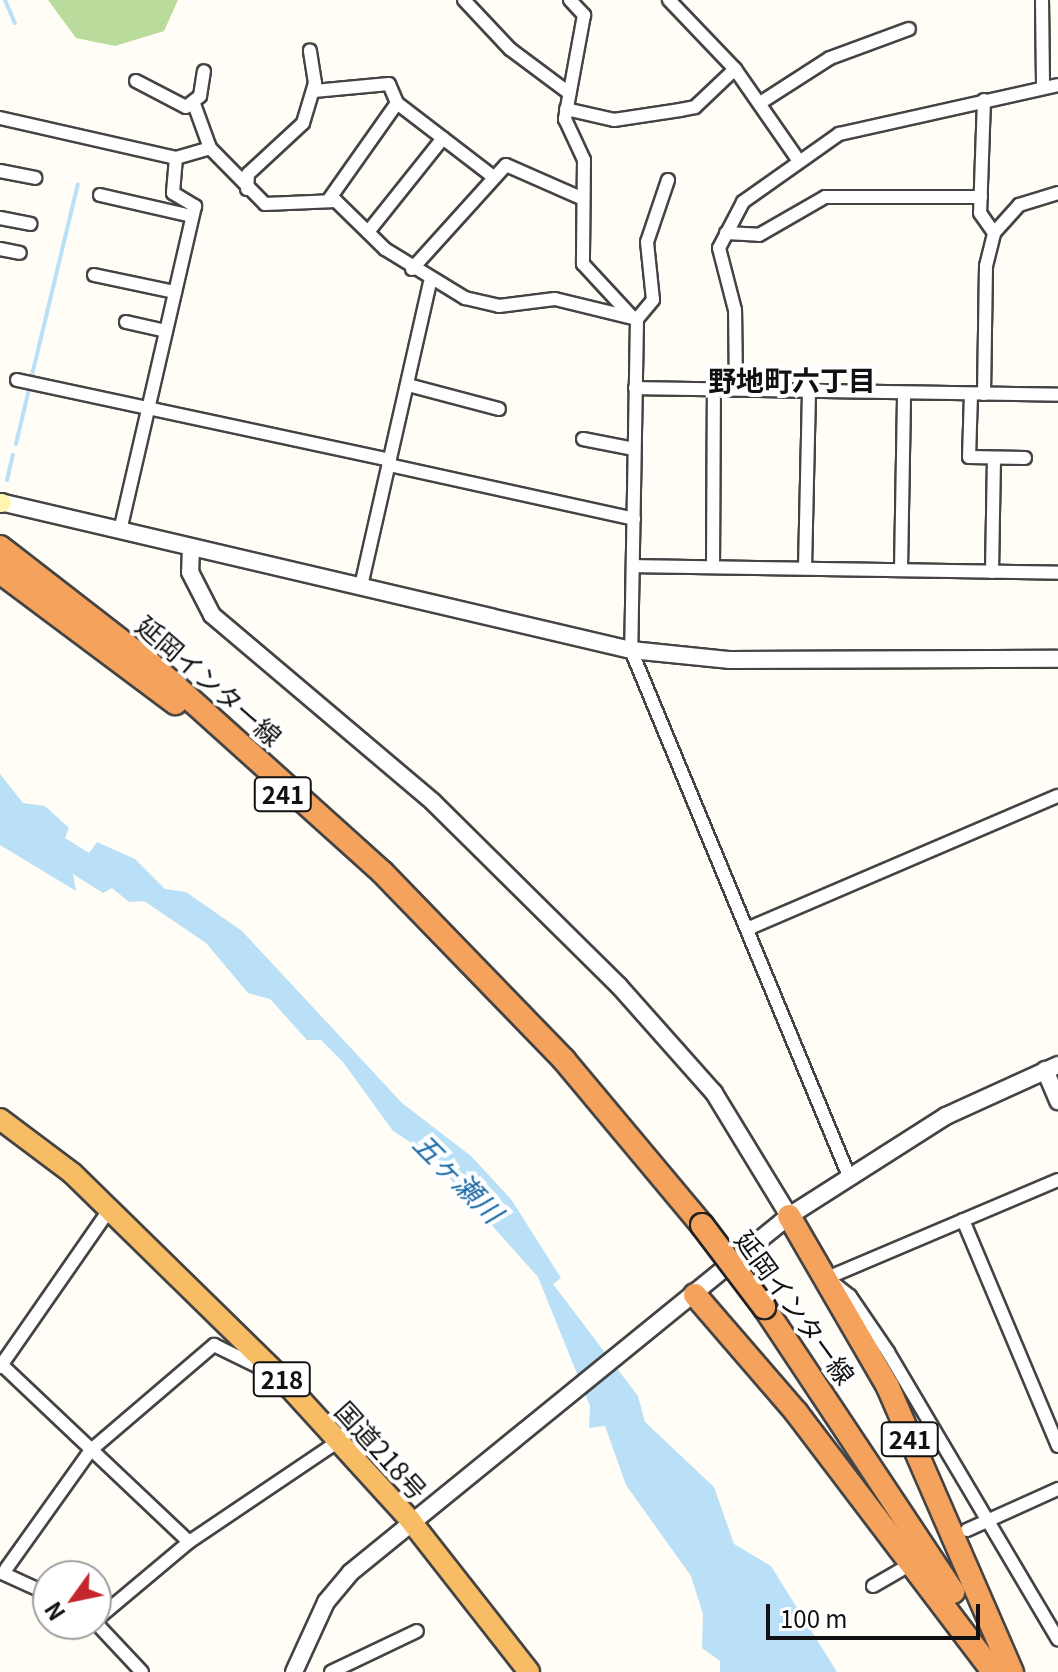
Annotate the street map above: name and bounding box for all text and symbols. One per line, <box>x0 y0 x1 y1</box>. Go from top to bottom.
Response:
district label: 野地町六丁目 <box>708 362 876 396</box>
street label: 延岡インター線 <box>131 609 289 751</box>
road number: 241 <box>253 774 313 814</box>
water label: 五ヶ瀬川 <box>408 1126 510 1228</box>
street label: 延岡インター線 <box>730 1224 862 1390</box>
road number: 218 <box>252 1359 312 1399</box>
street label: 国道218号 <box>330 1394 434 1506</box>
road number: 241 <box>880 1419 940 1459</box>
north arrow <box>32 1560 112 1640</box>
scale bar <box>770 1588 984 1638</box>
text: N <box>36 1596 71 1628</box>
text: 100 m <box>780 1600 848 1635</box>

